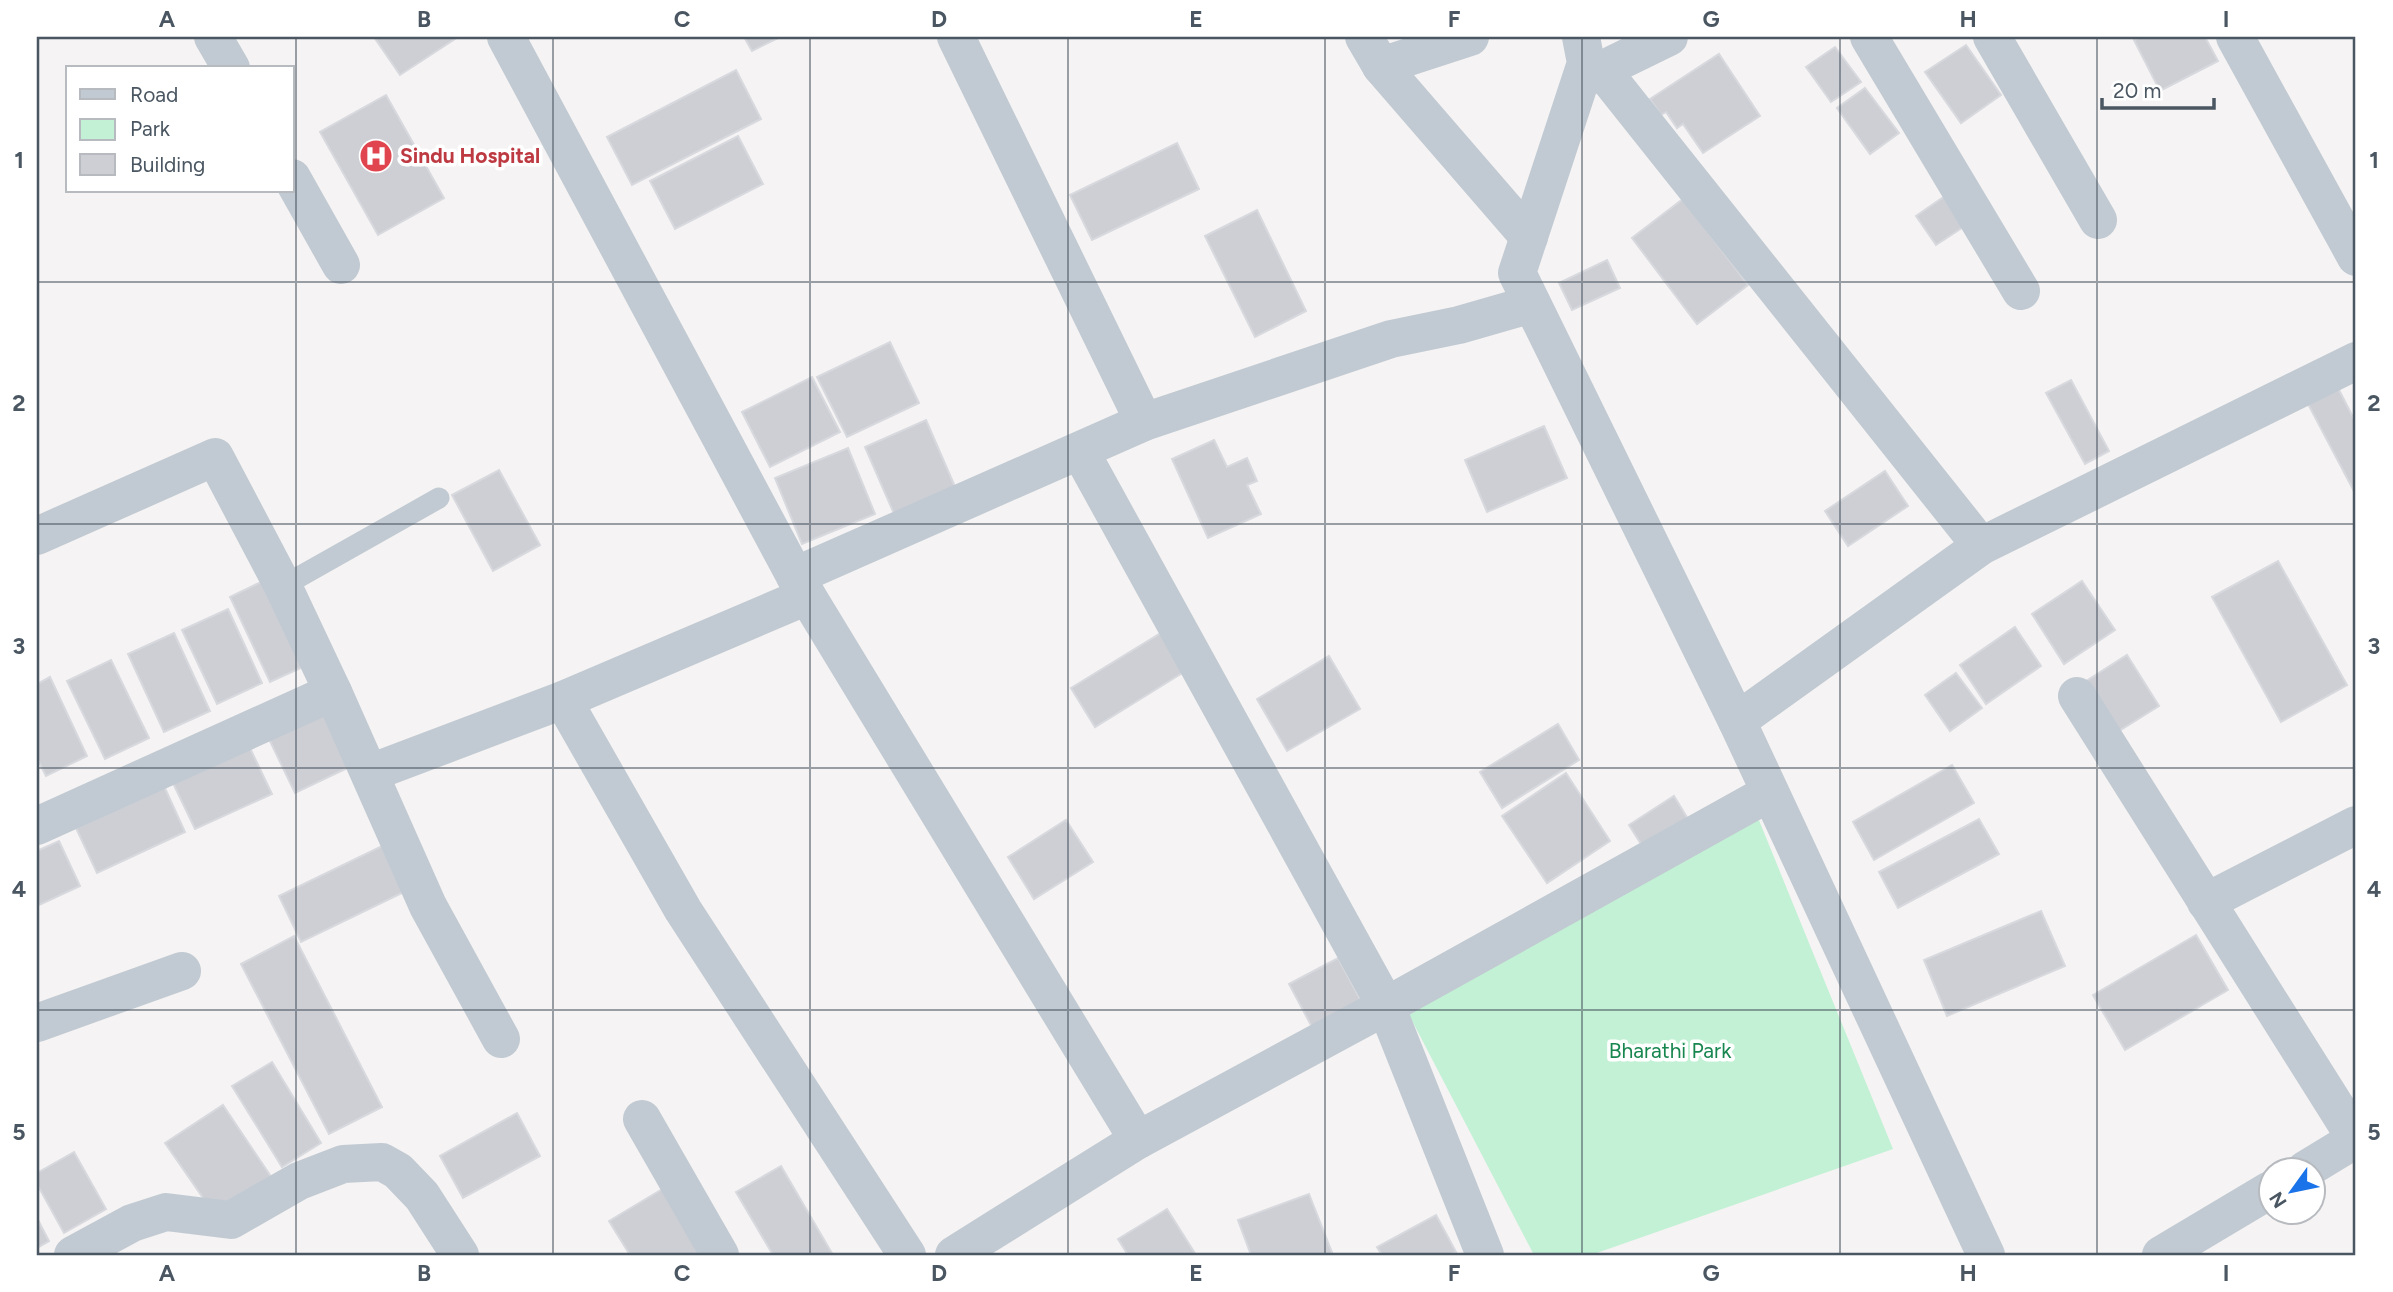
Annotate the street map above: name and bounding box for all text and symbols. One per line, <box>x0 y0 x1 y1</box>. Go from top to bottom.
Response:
text: A <box>159 5 176 33</box>
text: B <box>417 5 431 33</box>
text: C <box>674 5 691 33</box>
text: D <box>931 5 947 33</box>
text: E <box>1189 5 1203 33</box>
text: F <box>1448 5 1461 33</box>
text: G <box>1702 5 1720 33</box>
text: H <box>1959 5 1977 33</box>
text: I <box>2223 5 2229 33</box>
legend <box>66 66 294 192</box>
scale bar <box>2102 66 2214 110</box>
text: 20 m <box>2113 78 2161 103</box>
text: Road <box>130 82 178 107</box>
text: Park <box>130 116 171 141</box>
hospital icon: Sindu Hospital <box>357 137 395 175</box>
place label: Sindu Hospital <box>400 143 540 168</box>
text: 1 <box>14 146 24 174</box>
text: 1 <box>2369 146 2379 174</box>
text: Building <box>130 152 205 177</box>
text: 2 <box>12 389 26 417</box>
text: 2 <box>2367 389 2381 417</box>
text: 3 <box>13 632 25 660</box>
text: 3 <box>2368 632 2380 660</box>
text: 4 <box>12 875 26 903</box>
text: 4 <box>2367 875 2381 903</box>
park label: Bharathi Park <box>1609 1038 1732 1063</box>
text: 5 <box>12 1118 26 1146</box>
text: 5 <box>2367 1118 2381 1146</box>
north arrow <box>2256 1156 2326 1226</box>
text: N <box>2265 1188 2292 1212</box>
text: A <box>159 1259 176 1287</box>
text: B <box>417 1259 431 1287</box>
text: C <box>674 1259 691 1287</box>
text: D <box>931 1259 947 1287</box>
text: E <box>1189 1259 1203 1287</box>
text: F <box>1448 1259 1461 1287</box>
text: G <box>1702 1259 1720 1287</box>
text: H <box>1959 1259 1977 1287</box>
text: I <box>2223 1259 2229 1287</box>

